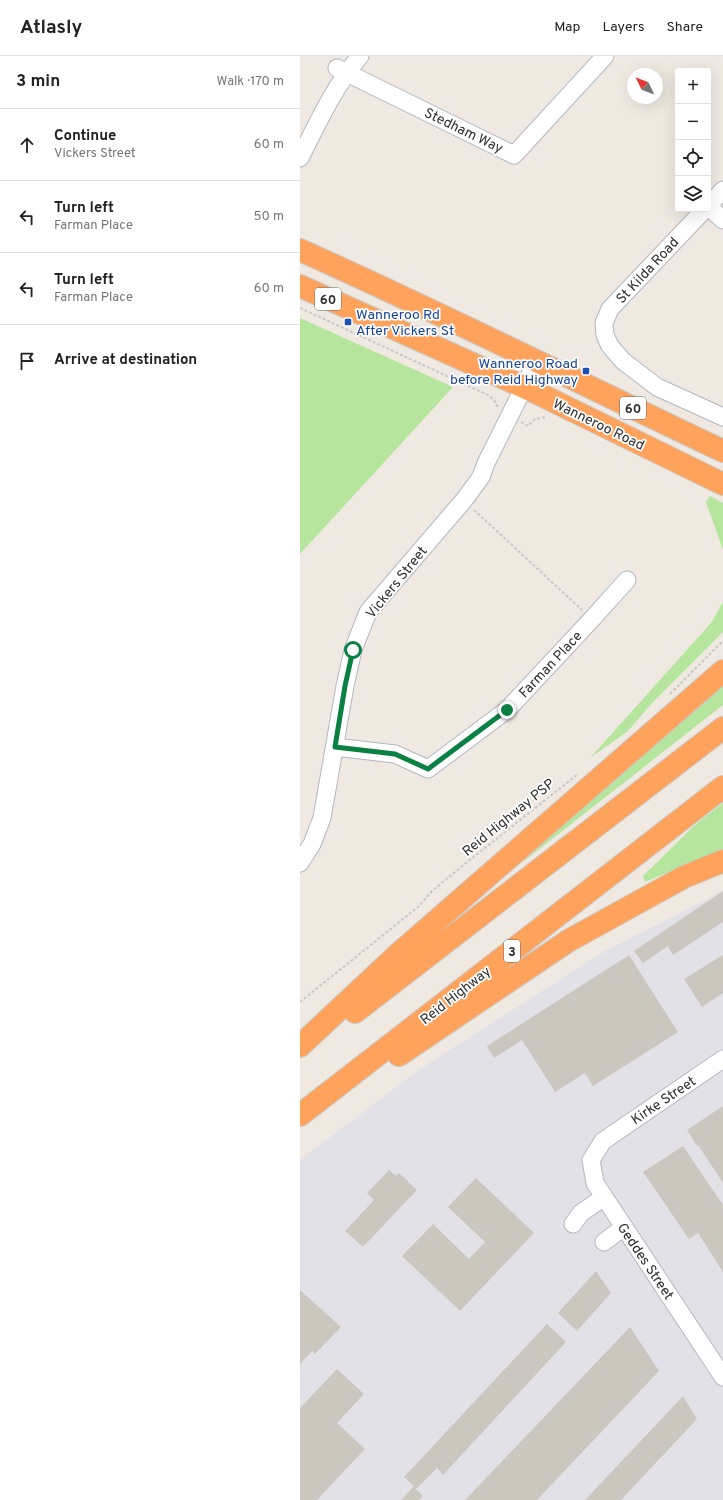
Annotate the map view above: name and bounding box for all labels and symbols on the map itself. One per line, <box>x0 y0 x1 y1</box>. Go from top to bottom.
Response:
north arrow <box>627 68 663 104</box>
street label: Stedham Way <box>421 105 506 158</box>
street label: St Kilda Road <box>613 234 683 308</box>
road number: 60 <box>315 288 341 310</box>
place label: Wanneroo Rd After Vickers St <box>356 307 454 340</box>
marker: Wanneroo Rd After Vickers St <box>343 317 353 327</box>
place label: Wanneroo Road before Reid Highway <box>450 356 578 389</box>
marker: Wanneroo Road before Reid Highway <box>581 366 591 376</box>
street label: Wanneroo Road <box>550 396 647 455</box>
road number: 60 <box>620 397 646 419</box>
street label: Vickers Street <box>363 543 431 623</box>
street label: Farman Place <box>516 628 586 702</box>
route start <box>344 641 362 659</box>
route end <box>498 701 516 719</box>
street label: Reid Highway PSP <box>459 776 559 861</box>
road number: 3 <box>504 940 520 962</box>
street label: Reid Highway <box>417 963 495 1029</box>
street label: Kirke Street <box>628 1073 699 1129</box>
street label: Geddes Street <box>613 1220 677 1303</box>

